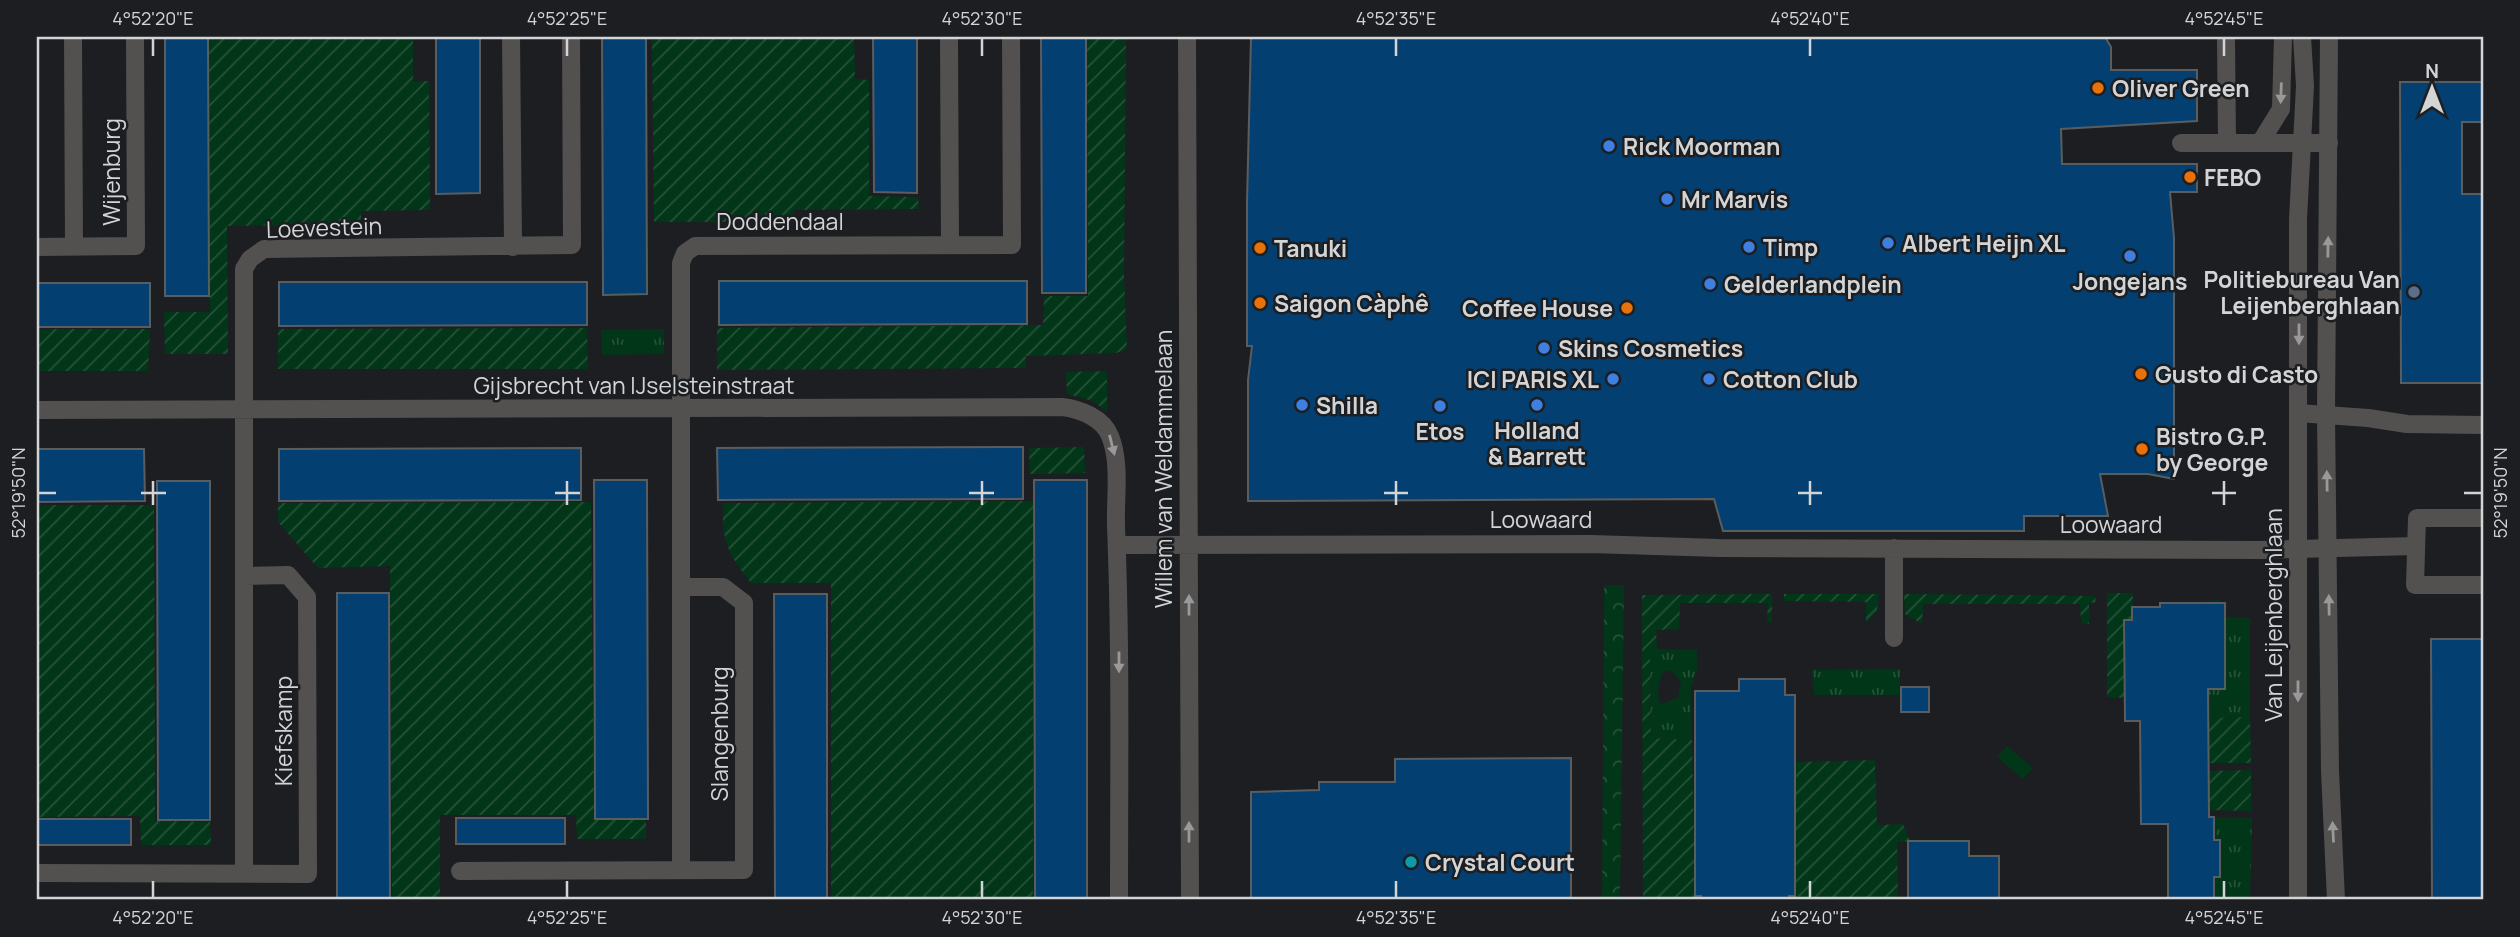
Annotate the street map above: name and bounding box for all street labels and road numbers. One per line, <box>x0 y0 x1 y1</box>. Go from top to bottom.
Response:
street label: Wijenburg <box>95 118 127 226</box>
street label: Doddendaal <box>716 205 844 237</box>
street label: Loevestein <box>265 209 383 245</box>
street label: Willem van Weldammelaan <box>1147 330 1179 608</box>
street label: Gijsbrecht van IJselsteinstraat <box>474 369 794 401</box>
street label: Loowaard <box>1490 503 1592 535</box>
street label: Loowaard <box>2060 508 2162 540</box>
street label: Van Leijenberghlaan <box>2257 508 2289 722</box>
street label: Slangenburg <box>703 666 735 802</box>
street label: Kiefskamp <box>267 676 299 786</box>

